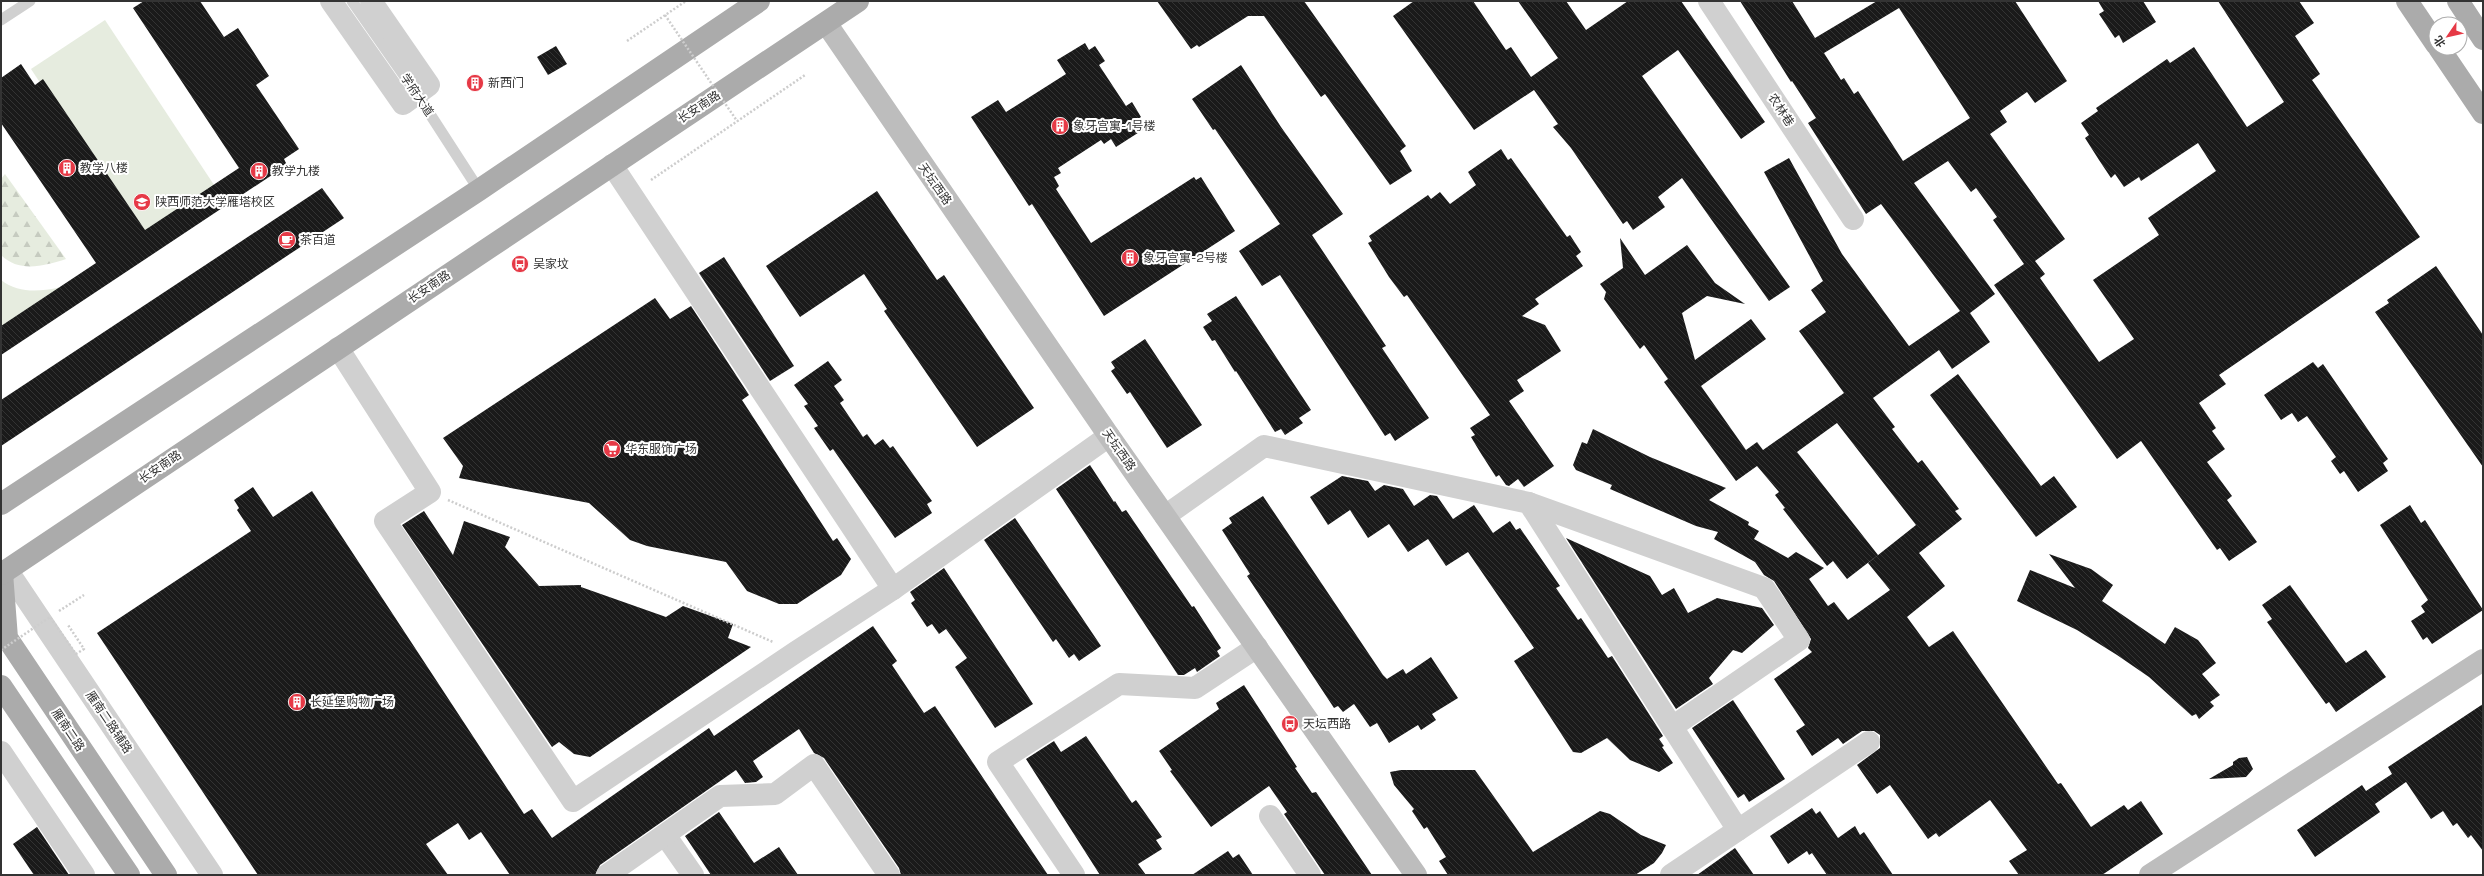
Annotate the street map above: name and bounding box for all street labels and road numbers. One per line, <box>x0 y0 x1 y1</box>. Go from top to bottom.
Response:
street label: 学府大道 <box>397 71 437 119</box>
street label: 长安南路 <box>675 87 723 127</box>
street label: 农林巷 <box>1764 91 1798 129</box>
street label: 天坛西路 <box>915 160 955 208</box>
street label: 长安南路 <box>405 267 453 307</box>
street label: 天坛西路 <box>1099 426 1139 474</box>
street label: 长安南路 <box>136 447 184 487</box>
street label: 雁南二路辅路 <box>82 688 136 756</box>
street label: 雁南二路 <box>48 706 88 754</box>

